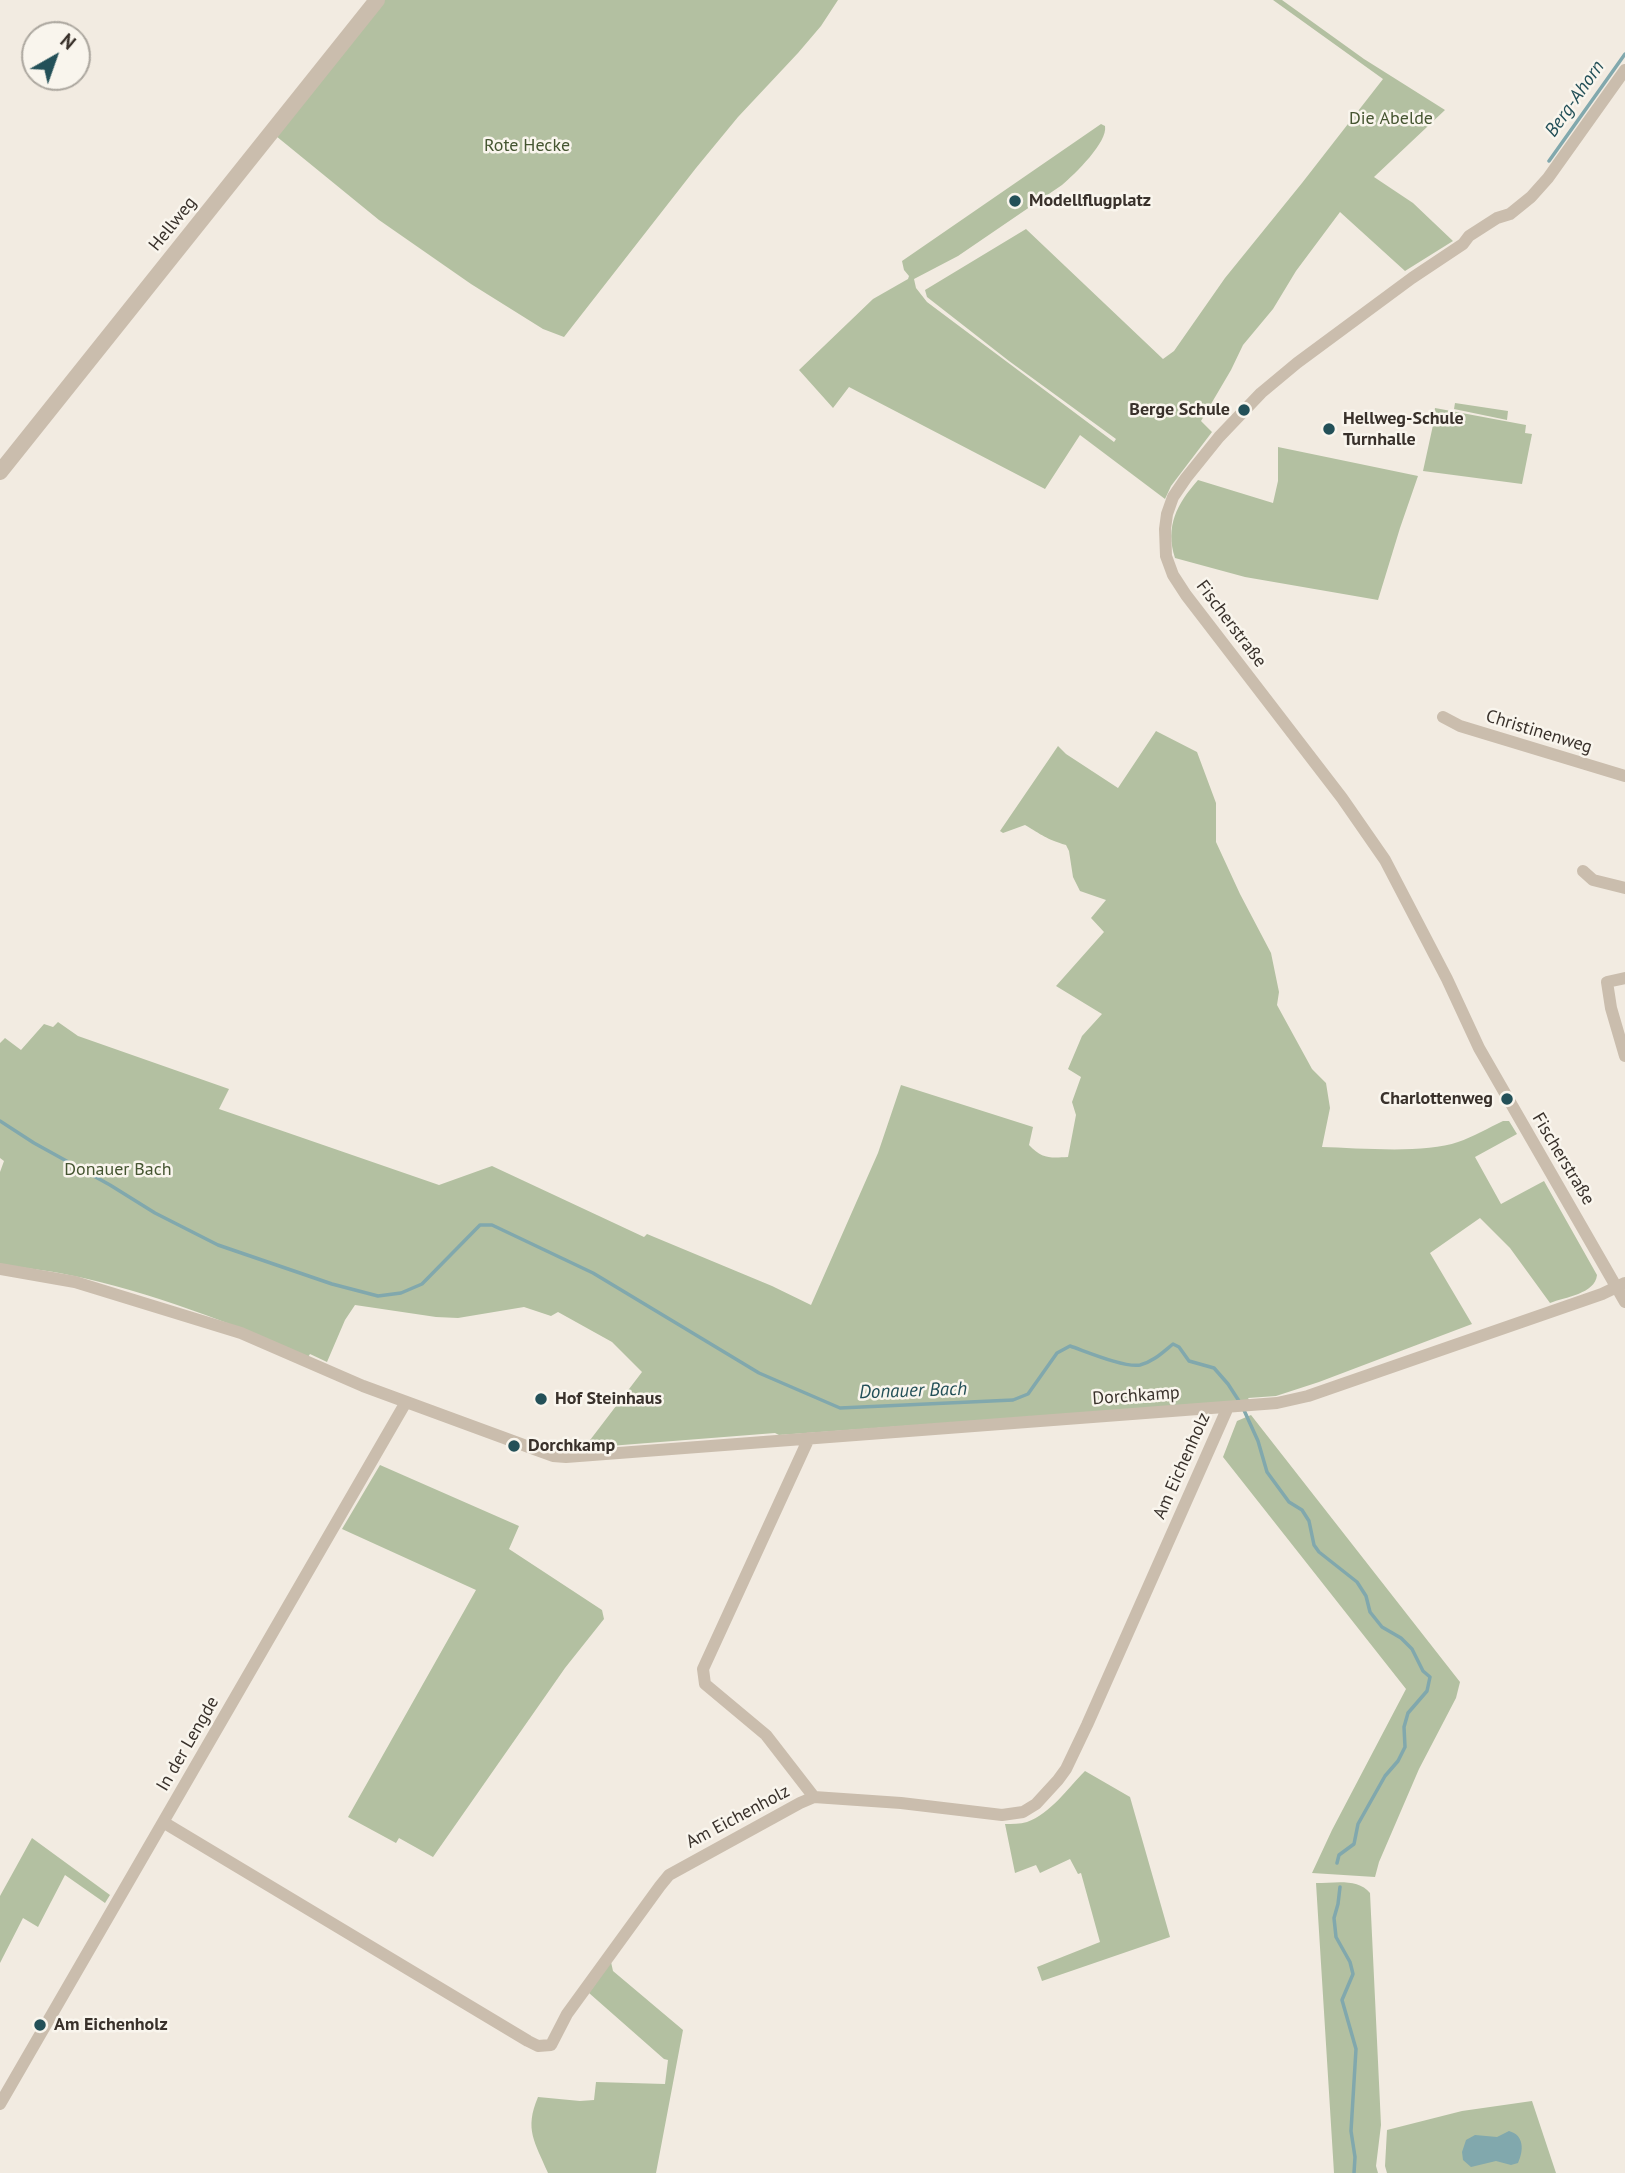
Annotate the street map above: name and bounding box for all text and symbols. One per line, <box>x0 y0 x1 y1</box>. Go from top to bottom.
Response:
north arrow <box>21 21 91 91</box>
text: N <box>56 28 81 55</box>
water label: Berg-Ahorn <box>1540 56 1610 142</box>
park label: Die Abelde <box>1349 108 1433 130</box>
park label: Rote Hecke <box>484 135 570 157</box>
place label: Modellflugplatz <box>1029 190 1151 212</box>
street label: Hellweg <box>145 193 201 255</box>
marker: Modellflugplatz <box>1007 193 1023 209</box>
place label: Berge Schule <box>1129 399 1230 421</box>
marker: Berge Schule <box>1236 402 1252 418</box>
place label: Hellweg-Schule Turnhalle <box>1343 408 1464 450</box>
marker: Hellweg-Schule Turnhalle <box>1321 421 1337 437</box>
street label: Fischerstraße <box>1191 576 1271 672</box>
street label: Christinenweg <box>1483 706 1595 758</box>
place label: Charlottenweg <box>1380 1088 1493 1110</box>
marker: Charlottenweg <box>1499 1091 1515 1107</box>
street label: Fischerstraße <box>1527 1109 1599 1209</box>
park label: Donauer Bach <box>64 1159 172 1181</box>
water label: Donauer Bach <box>859 1378 967 1404</box>
street label: Dorchkamp <box>1092 1382 1180 1410</box>
place label: Hof Steinhaus <box>555 1388 662 1410</box>
marker: Hof Steinhaus <box>533 1391 549 1407</box>
street label: Am Eichenholz <box>1149 1409 1215 1523</box>
place label: Dorchkamp <box>528 1435 615 1457</box>
marker: Dorchkamp <box>506 1438 522 1454</box>
street label: In der Lengde <box>152 1693 224 1795</box>
street label: Am Eichenholz <box>683 1781 793 1853</box>
place label: Am Eichenholz <box>54 2014 168 2036</box>
marker: Am Eichenholz <box>32 2017 48 2033</box>

